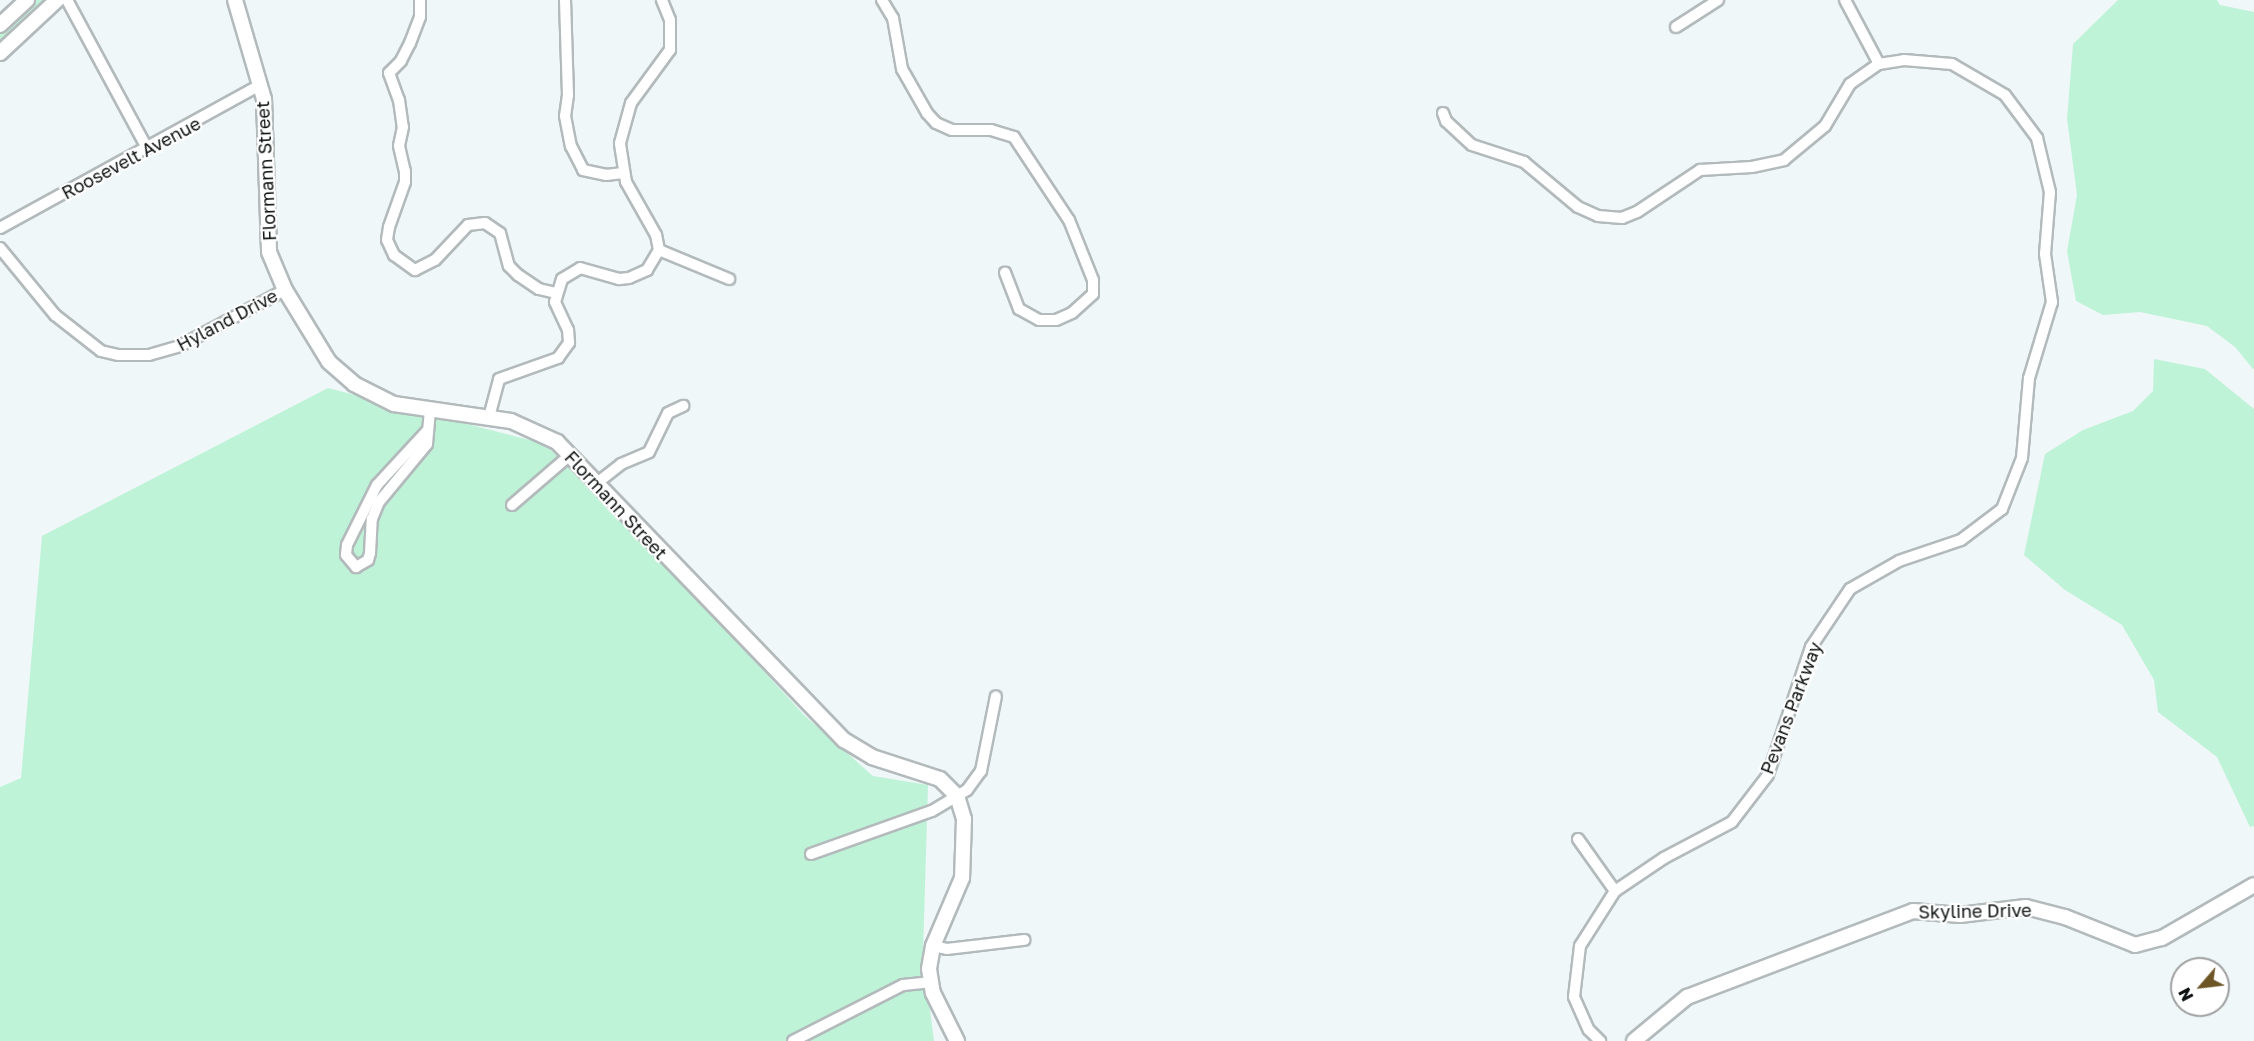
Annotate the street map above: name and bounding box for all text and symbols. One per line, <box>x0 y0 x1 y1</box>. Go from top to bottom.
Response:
street label: Flormann Street <box>252 100 280 242</box>
street label: Roosevelt Avenue <box>58 112 204 204</box>
street label: Hyland Drive <box>173 284 281 356</box>
street label: Flormann Street <box>560 446 672 564</box>
street label: Pevans Parkway <box>1756 639 1826 777</box>
street label: Skyline Drive <box>1918 899 2032 923</box>
north arrow <box>2170 957 2230 1017</box>
text: N <box>2174 984 2198 1005</box>

